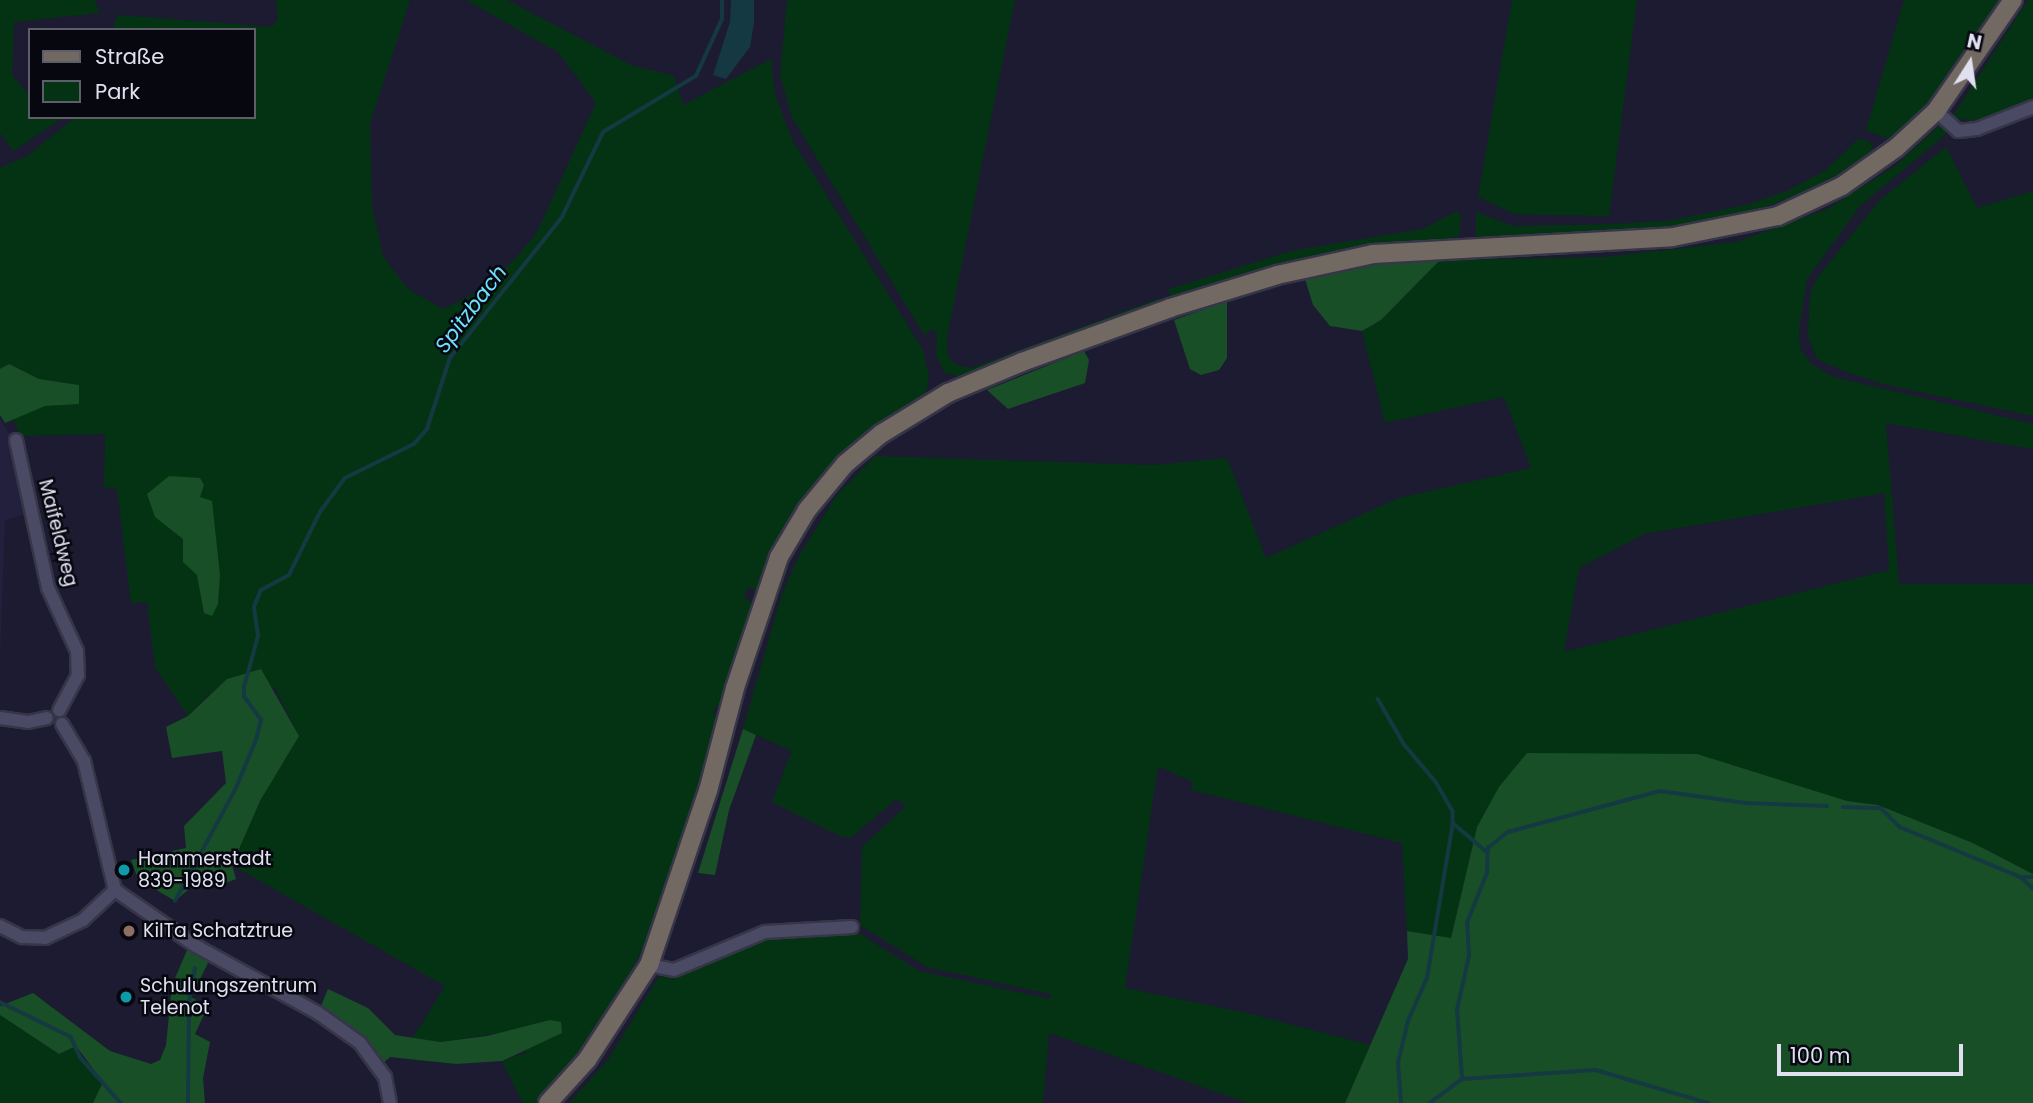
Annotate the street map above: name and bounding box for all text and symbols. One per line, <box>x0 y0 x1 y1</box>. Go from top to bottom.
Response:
text: N <box>1965 27 1984 57</box>
legend <box>28 28 256 119</box>
north arrow <box>1935 28 2005 98</box>
text: Straße <box>95 42 164 71</box>
text: Park <box>95 77 140 106</box>
water label: Spitzbach <box>430 260 512 358</box>
street label: Maifeldweg <box>34 477 82 589</box>
place label: Hammerstadt 839-1989 <box>138 848 271 892</box>
marker: Hammerstadt 839-1989 <box>116 862 132 878</box>
place label: KiITa Schatztrue <box>143 920 293 942</box>
marker: KiITa Schatztrue <box>121 923 137 939</box>
place label: Schulungszentrum Telenot <box>140 975 317 1019</box>
marker: Schulungszentrum Telenot <box>118 989 134 1005</box>
scale bar <box>1781 1030 1966 1074</box>
text: 100 m <box>1790 1041 1850 1070</box>

